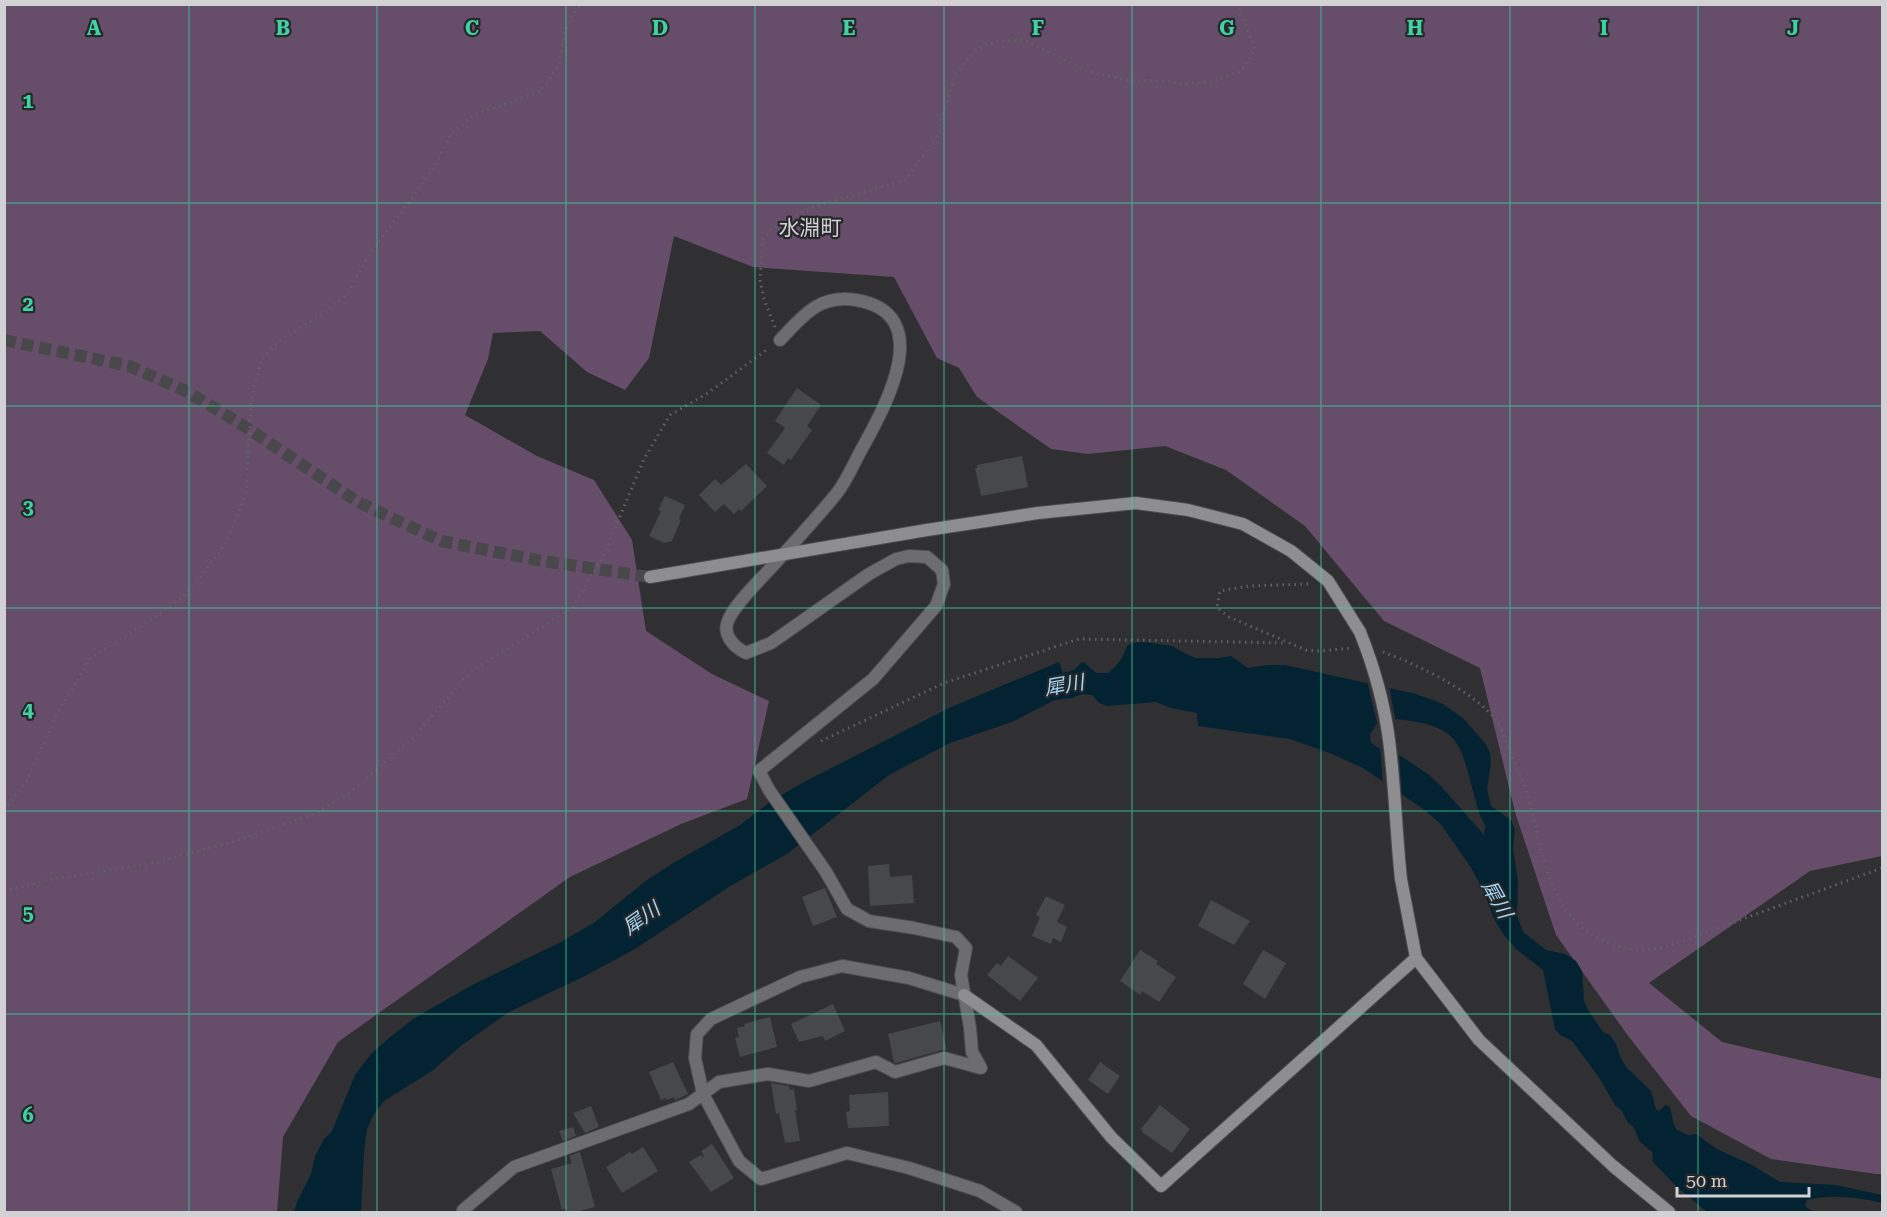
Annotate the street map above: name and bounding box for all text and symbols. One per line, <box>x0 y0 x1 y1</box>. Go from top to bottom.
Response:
text: A <box>87 16 102 40</box>
text: B <box>276 16 290 40</box>
text: C <box>465 16 479 40</box>
text: D <box>652 16 668 40</box>
text: E <box>843 16 856 40</box>
text: F <box>1032 16 1044 40</box>
text: G <box>1219 16 1235 40</box>
text: H <box>1407 16 1423 40</box>
text: I <box>1600 16 1608 40</box>
text: J <box>1787 16 1799 40</box>
text: 1 <box>22 89 34 113</box>
district label: 水淵町 <box>779 216 842 240</box>
text: 2 <box>22 292 34 316</box>
text: 3 <box>22 495 34 519</box>
water label: 犀川 <box>1042 669 1088 700</box>
text: 4 <box>22 698 34 722</box>
water label: 犀川 <box>1477 876 1518 924</box>
water label: 犀川 <box>618 896 666 939</box>
text: 5 <box>22 901 34 925</box>
text: 6 <box>22 1103 34 1127</box>
scale bar <box>1677 1160 1809 1198</box>
text: 50 m <box>1686 1170 1727 1191</box>

